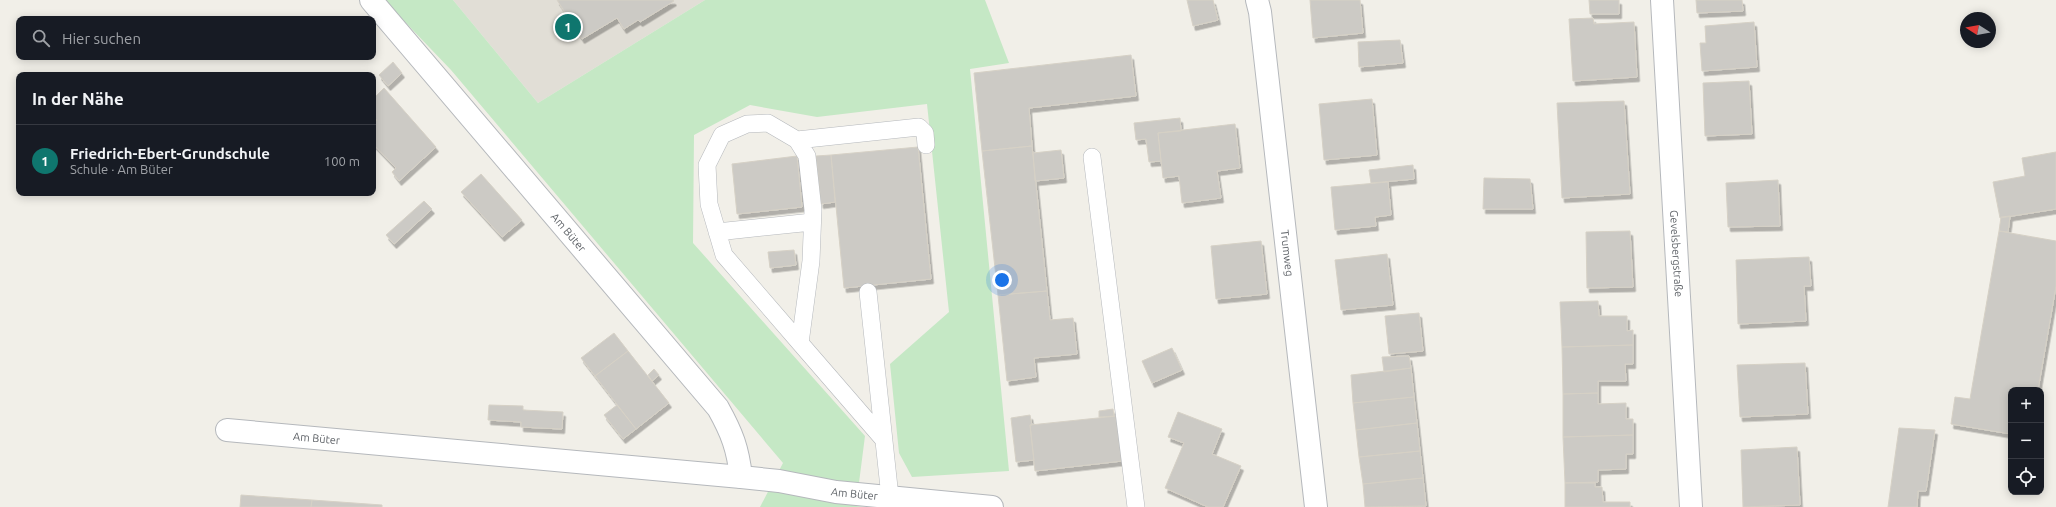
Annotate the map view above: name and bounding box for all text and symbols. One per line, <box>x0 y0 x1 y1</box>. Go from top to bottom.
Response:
pin: 1 <box>555 12 581 42</box>
north arrow <box>1960 12 1996 48</box>
search box <box>16 16 376 60</box>
icon: search <box>30 27 52 49</box>
text: Hier suchen <box>62 30 141 47</box>
text: In der Nähe <box>32 89 124 108</box>
text: Friedrich-Ebert-Grundschule <box>70 145 270 162</box>
text: 1 <box>41 154 49 168</box>
text: 100 m <box>324 154 360 168</box>
text: Schule · Am Büter <box>70 162 173 176</box>
street label: Gevelsbergstraße <box>1668 210 1685 297</box>
street label: Am Büter <box>549 211 589 255</box>
street label: Trumweg <box>1279 229 1296 277</box>
your location <box>992 270 1012 290</box>
map controls <box>2008 387 2044 495</box>
button: + <box>2008 387 2044 423</box>
button: − <box>2008 423 2044 459</box>
street label: Am Büter <box>293 430 341 446</box>
button: locate <box>2008 459 2044 495</box>
street label: Am Büter <box>830 485 879 502</box>

